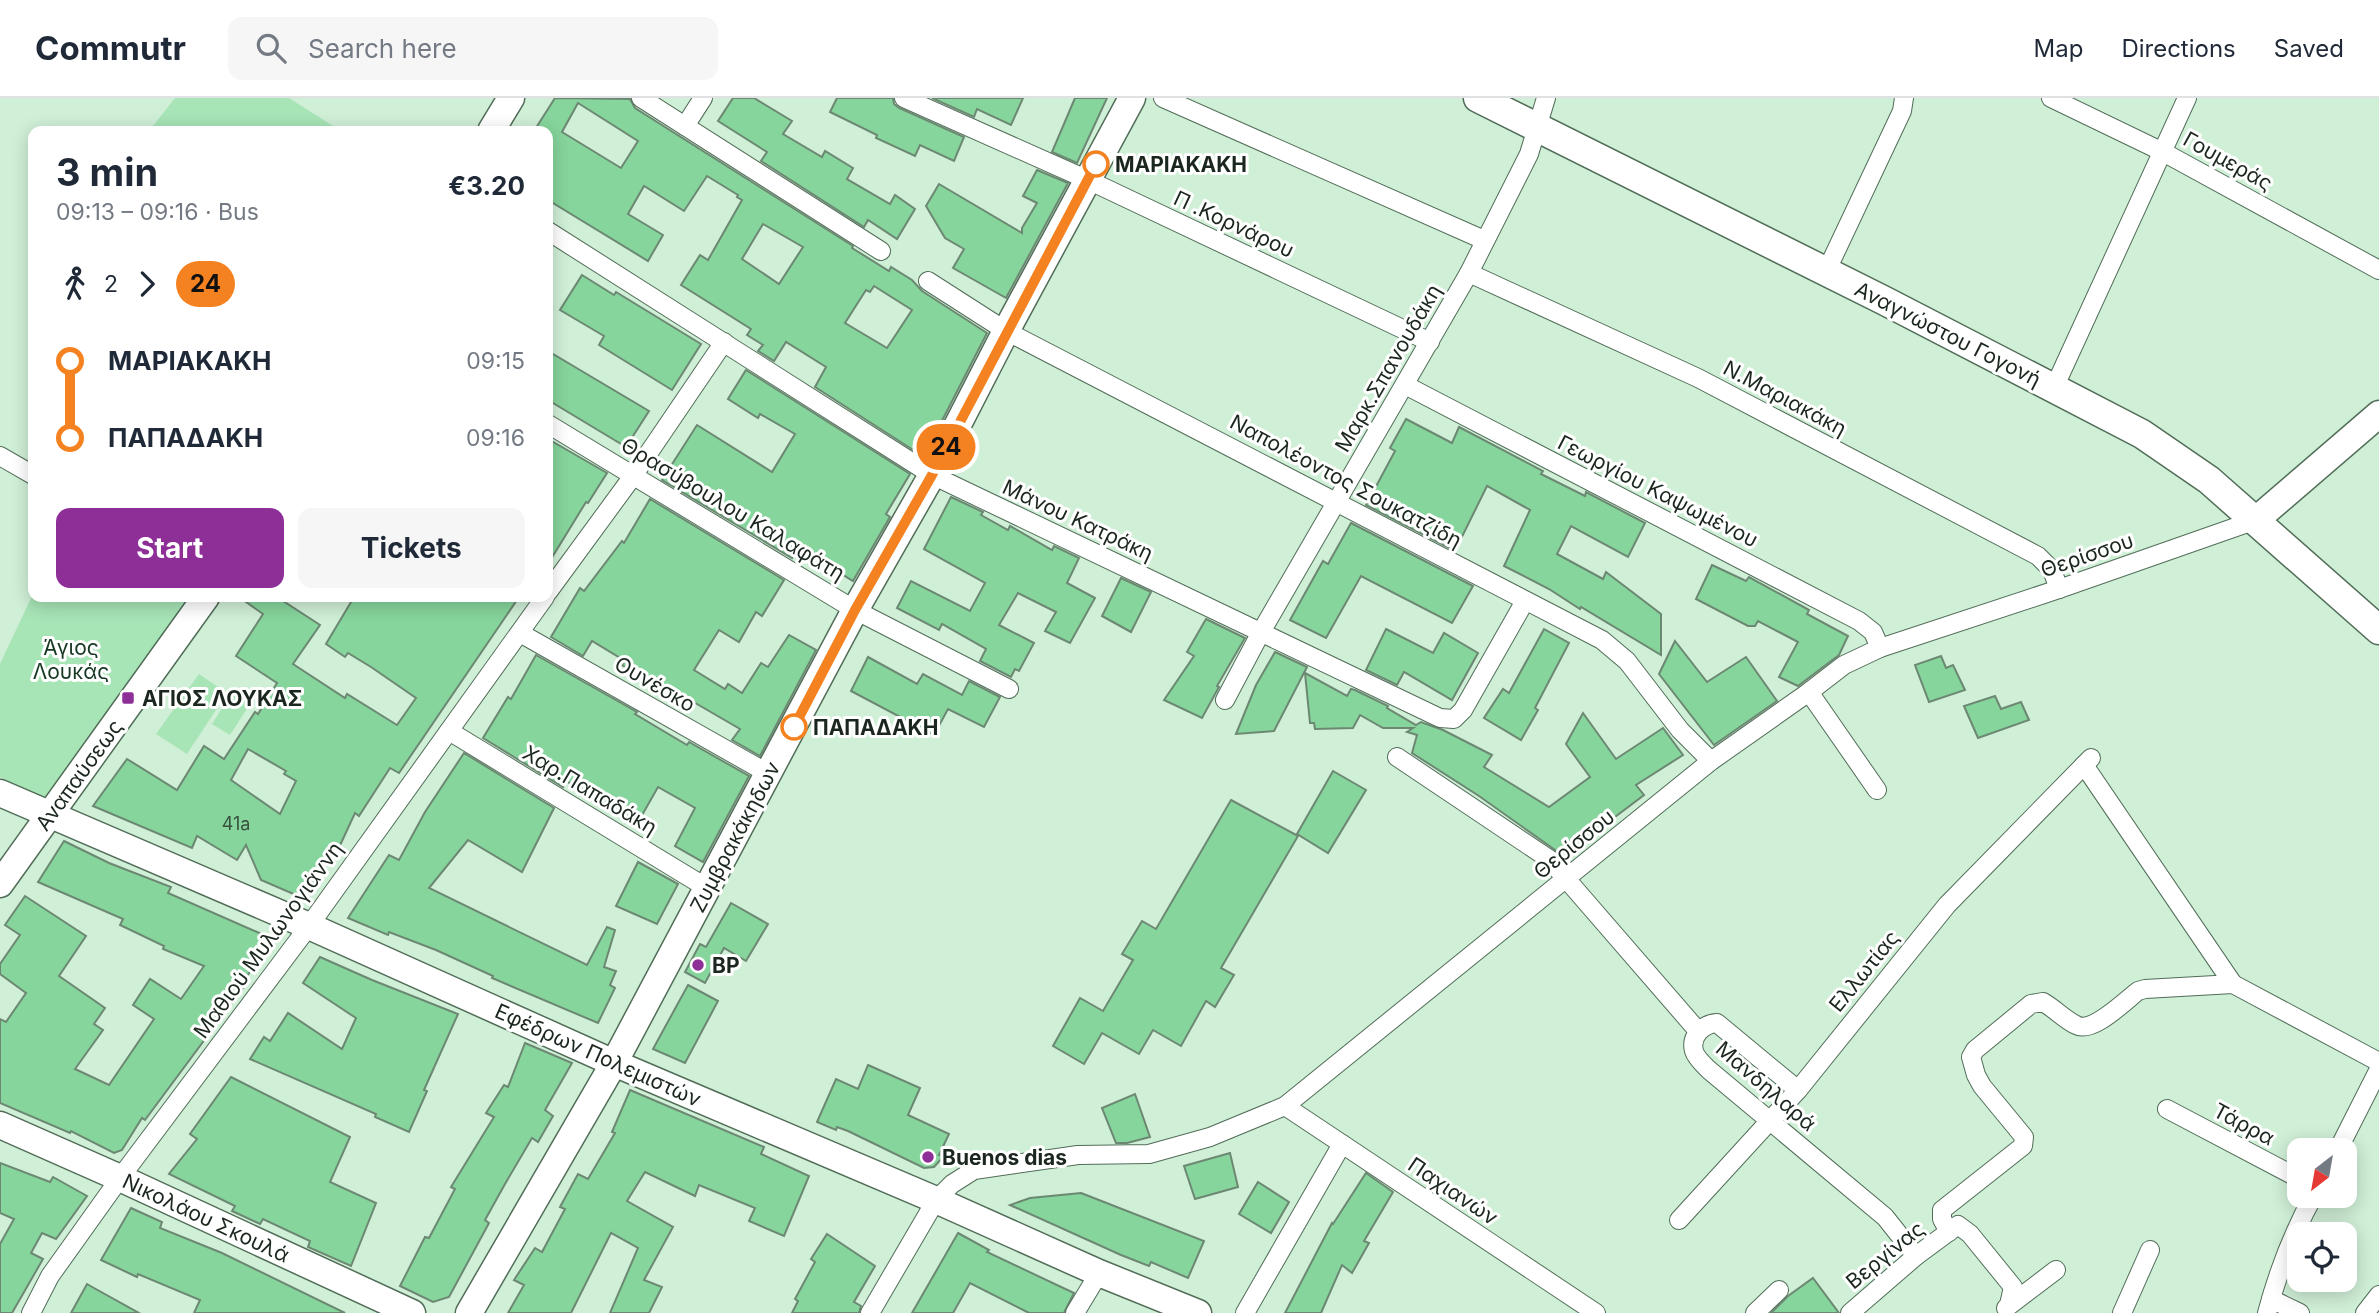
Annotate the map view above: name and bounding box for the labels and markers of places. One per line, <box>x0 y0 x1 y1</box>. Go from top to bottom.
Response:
marker: ΜΑΡΙΑΚΑΚΗ <box>1083 151 1109 177</box>
place label: ΜΑΡΙΑΚΑΚΗ <box>1115 152 1247 177</box>
place label: ΑΓΙΟΣ ΛΟΥΚΑΣ <box>142 686 302 711</box>
marker: ΑΓΙΟΣ ΛΟΥΚΑΣ <box>120 690 136 706</box>
marker: ΠΑΠΑΔΑΚΗ <box>781 714 807 740</box>
place label: ΠΑΠΑΔΑΚΗ <box>813 715 938 740</box>
place label: BP <box>712 953 740 978</box>
marker: BP <box>690 957 706 973</box>
place label: Buenos dias <box>942 1145 1067 1170</box>
marker: Buenos dias <box>920 1149 936 1165</box>

